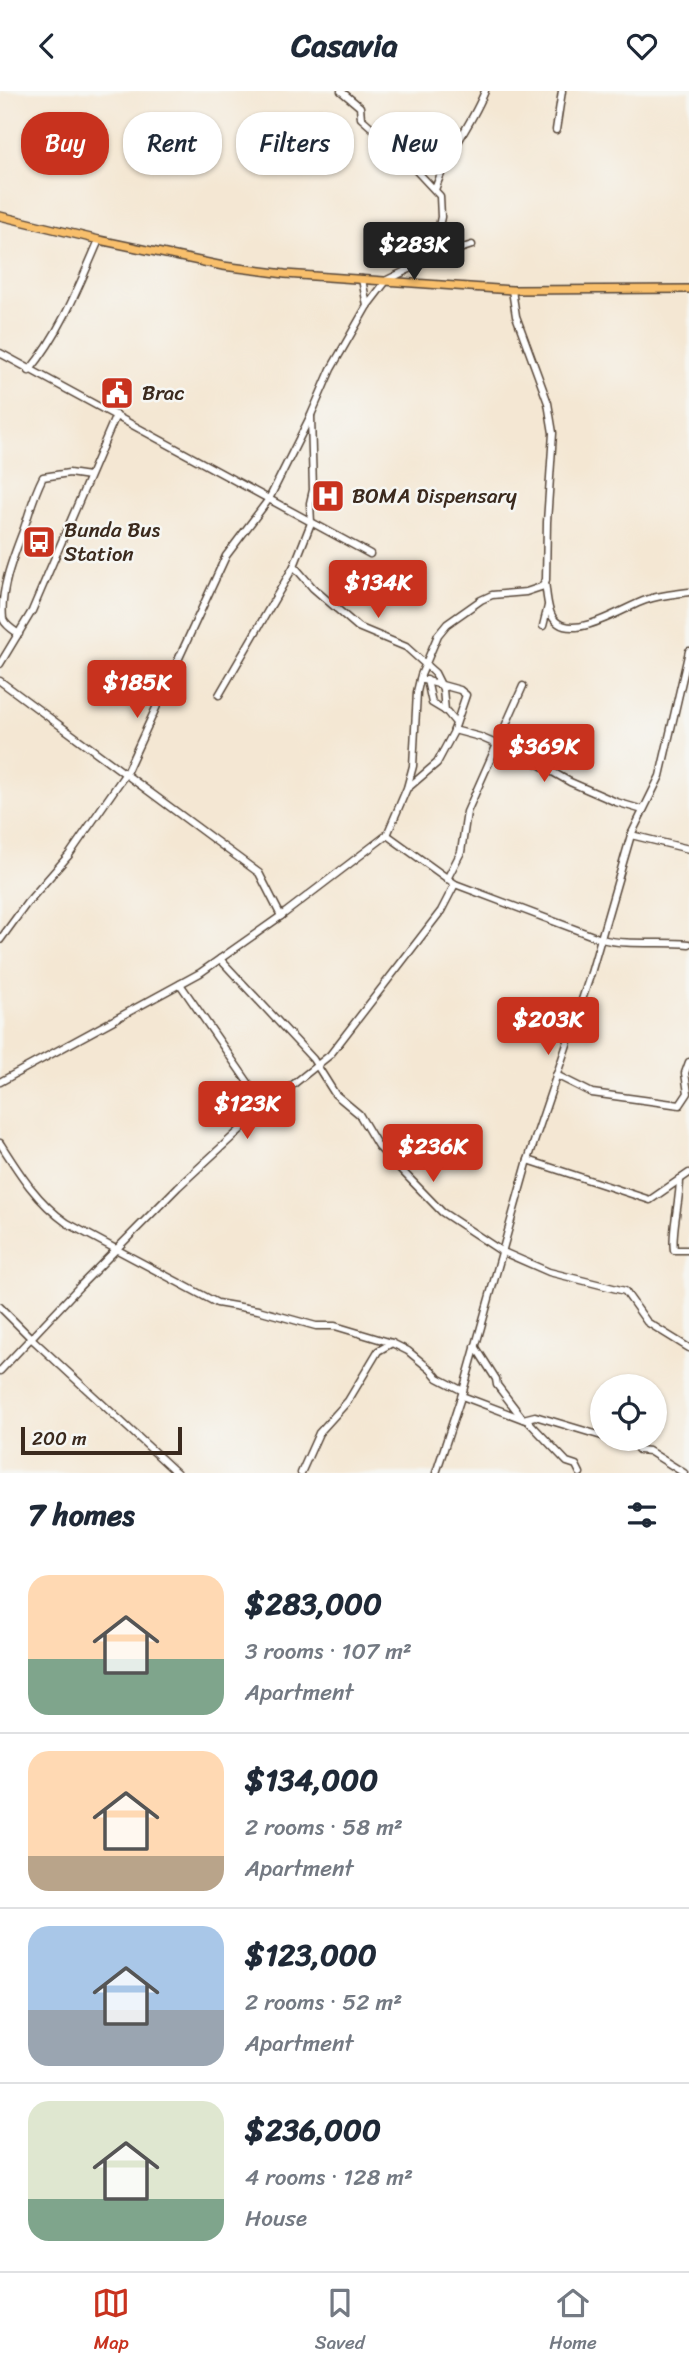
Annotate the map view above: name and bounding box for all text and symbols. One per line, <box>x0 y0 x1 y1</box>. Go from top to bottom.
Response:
text: Casavia <box>291 17 398 74</box>
icon: back <box>28 27 66 65</box>
icon: heart <box>623 27 661 65</box>
chip: Buy <box>21 112 109 175</box>
chip: Rent <box>123 112 222 175</box>
chip: Filters <box>236 112 354 175</box>
chip: New <box>368 112 462 175</box>
pin: $283K <box>365 223 463 282</box>
text: $283K <box>379 224 449 265</box>
public building icon: Brac <box>98 374 136 412</box>
place label: Brac <box>142 374 185 412</box>
hospital icon: BOMA Dispensary <box>309 477 347 515</box>
place label: BOMA Dispensary <box>352 477 517 515</box>
place label: Bunda Bus Station <box>64 511 161 573</box>
bus stop icon: Bunda Bus Station <box>20 523 58 561</box>
pin: $134K <box>329 561 427 620</box>
text: $134K <box>345 562 411 603</box>
pin: $185K <box>88 661 186 720</box>
text: $185K <box>103 662 171 703</box>
pin: $369K <box>495 725 593 784</box>
text: $369K <box>509 726 579 767</box>
pin: $203K <box>499 997 597 1057</box>
text: $203K <box>513 999 583 1040</box>
pin: $123K <box>198 1081 296 1141</box>
text: $123K <box>214 1083 280 1124</box>
pin: $236K <box>384 1125 482 1184</box>
text: $236K <box>399 1126 467 1167</box>
map controls <box>590 1374 667 1451</box>
button: locate <box>590 1374 667 1451</box>
text: 200 m <box>32 1422 87 1455</box>
scale bar <box>21 1424 182 1456</box>
text: 7 homes <box>28 1488 135 1542</box>
icon: filters <box>623 1496 661 1534</box>
text: $283,000 <box>245 1577 382 1631</box>
icon: home <box>84 1603 168 1687</box>
text: 3 rooms · 107 m² <box>245 1631 412 1672</box>
text: Apartment <box>245 1672 354 1713</box>
text: $134,000 <box>245 1753 378 1807</box>
icon: home <box>84 1779 168 1863</box>
text: 2 rooms · 58 m² <box>245 1807 403 1848</box>
text: Apartment <box>245 1848 354 1889</box>
text: $123,000 <box>245 1928 377 1982</box>
icon: home <box>84 1954 168 2038</box>
text: 2 rooms · 52 m² <box>245 1982 402 2023</box>
text: Apartment <box>245 2023 354 2064</box>
text: $236,000 <box>245 2103 381 2157</box>
icon: home <box>84 2129 168 2213</box>
text: 4 rooms · 128 m² <box>245 2157 413 2198</box>
text: House <box>245 2198 307 2239</box>
tab: Map <box>92 2284 130 2359</box>
tab: Saved <box>315 2284 365 2359</box>
tab: Home <box>549 2284 597 2359</box>

